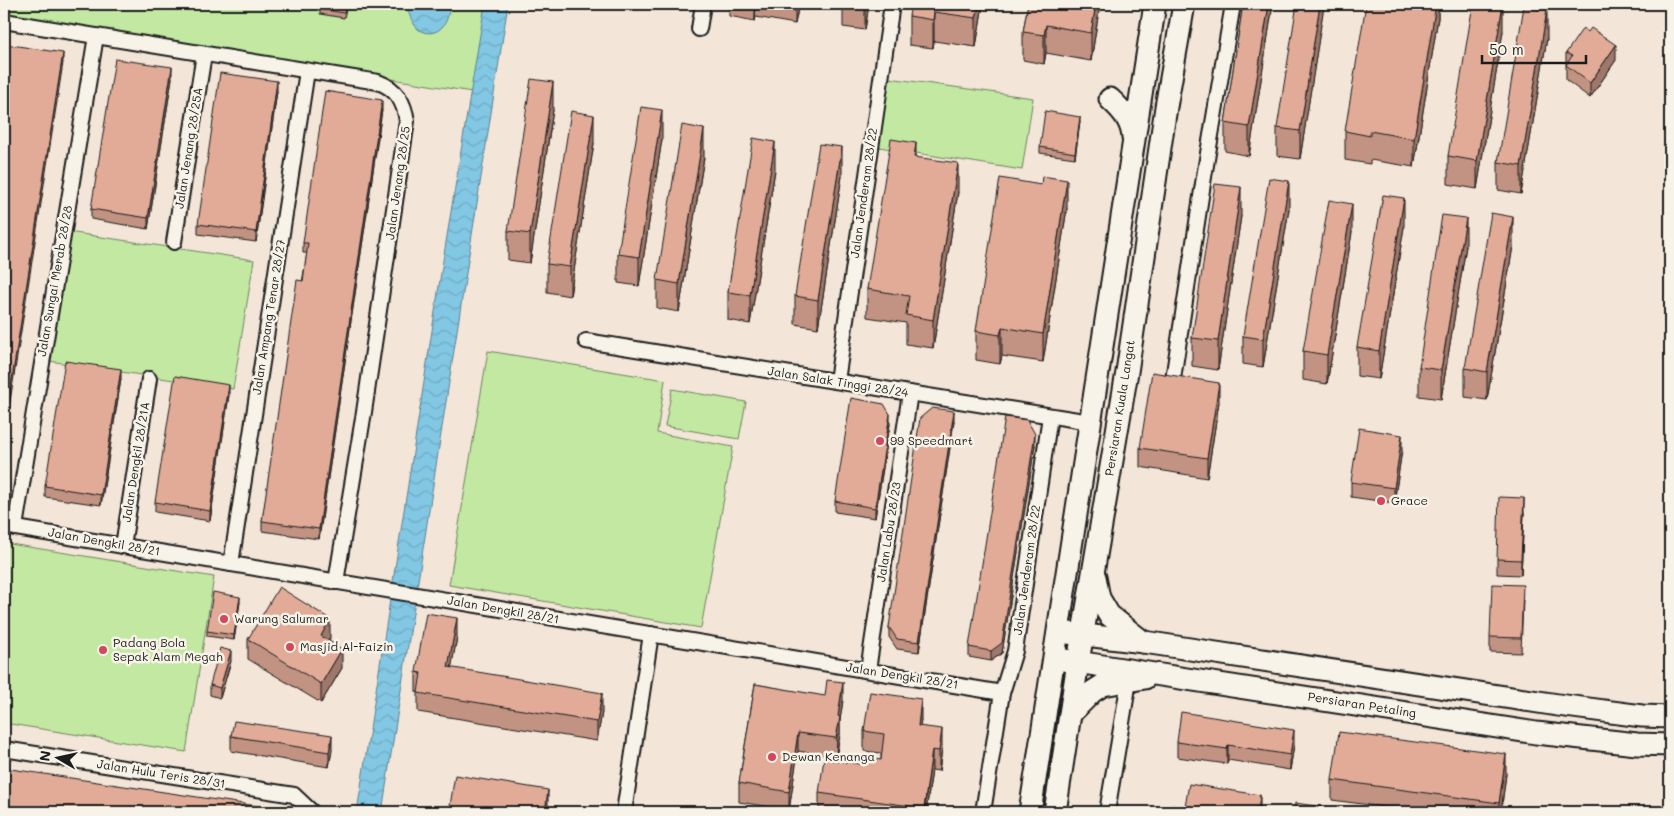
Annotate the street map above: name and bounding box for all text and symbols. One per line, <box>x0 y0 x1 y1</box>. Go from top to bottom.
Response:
scale bar <box>1482 32 1585 64</box>
text: 50 m <box>1489 39 1524 59</box>
street label: Jalan Jenang 28/25A <box>171 86 206 210</box>
street label: Jalan Jenang 28/25 <box>381 125 413 241</box>
street label: Jalan Jenderam 28/22 <box>846 127 880 259</box>
street label: Jalan Sungai Merab 28/28 <box>33 204 75 358</box>
street label: Jalan Ampang Tenar 28/27 <box>248 238 288 396</box>
street label: Persiaran Kuala Langat <box>1100 339 1138 477</box>
street label: Jalan Salak Tinggi 28/24 <box>767 362 910 400</box>
street label: Jalan Dengkil 28/21A <box>118 400 152 523</box>
place label: 99 Speedmart <box>890 432 973 448</box>
marker: 99 Speedmart <box>874 435 886 447</box>
street label: Jalan Labu 28/23 <box>872 481 904 583</box>
place label: Grace <box>1391 492 1428 508</box>
marker: Grace <box>1375 495 1387 507</box>
street label: Jalan Jenderam 28/22 <box>1009 504 1043 636</box>
street label: Jalan Dengkil 28/21 <box>47 523 161 559</box>
street label: Jalan Dengkil 28/21 <box>446 591 560 627</box>
place label: Warung Salumar <box>234 610 329 626</box>
marker: Warung Salumar <box>218 613 230 625</box>
place label: Padang Bola Sepak Alam Megah <box>113 634 223 664</box>
place label: Masjid Al-Faizin <box>300 638 393 654</box>
marker: Masjid Al-Faizin <box>284 641 296 653</box>
marker: Padang Bola Sepak Alam Megah <box>97 644 109 656</box>
street label: Jalan Dengkil 28/21 <box>845 658 959 692</box>
street label: Persiaran Petaling <box>1307 688 1418 720</box>
north arrow <box>32 734 82 784</box>
place label: Dewan Kenanga <box>782 748 875 764</box>
text: N <box>34 749 55 763</box>
marker: Dewan Kenanga <box>766 751 778 763</box>
street label: Jalan Hulu Teris 28/31 <box>96 755 226 791</box>

